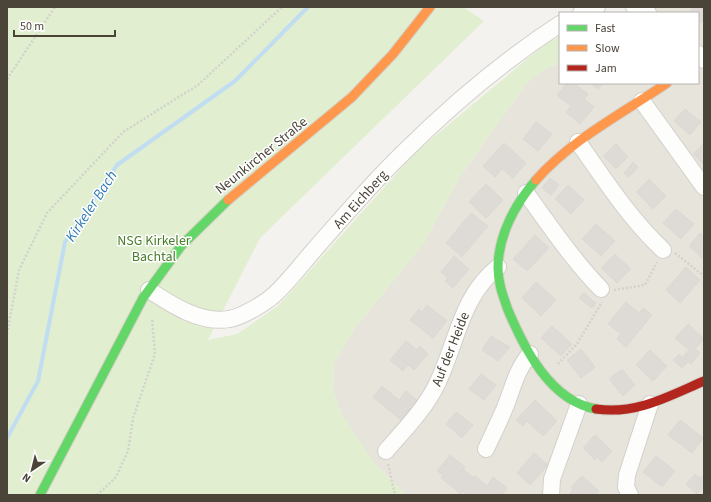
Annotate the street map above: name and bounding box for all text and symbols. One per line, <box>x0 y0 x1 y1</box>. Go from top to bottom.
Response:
scale bar <box>14 12 115 38</box>
legend <box>559 12 699 84</box>
text: 50 m <box>20 18 44 35</box>
text: Fast <box>595 20 615 37</box>
text: Slow <box>595 40 620 57</box>
text: Jam <box>595 60 617 77</box>
street label: Neunkircher Straße <box>211 112 312 199</box>
water label: Kirkeler Bach <box>61 166 122 246</box>
street label: Am Eichberg <box>329 166 393 234</box>
park label: NSG Kirkeler Bachtal <box>117 231 191 267</box>
street label: Auf der Heide <box>427 309 475 390</box>
north arrow <box>12 450 52 490</box>
text: N <box>19 470 34 486</box>

